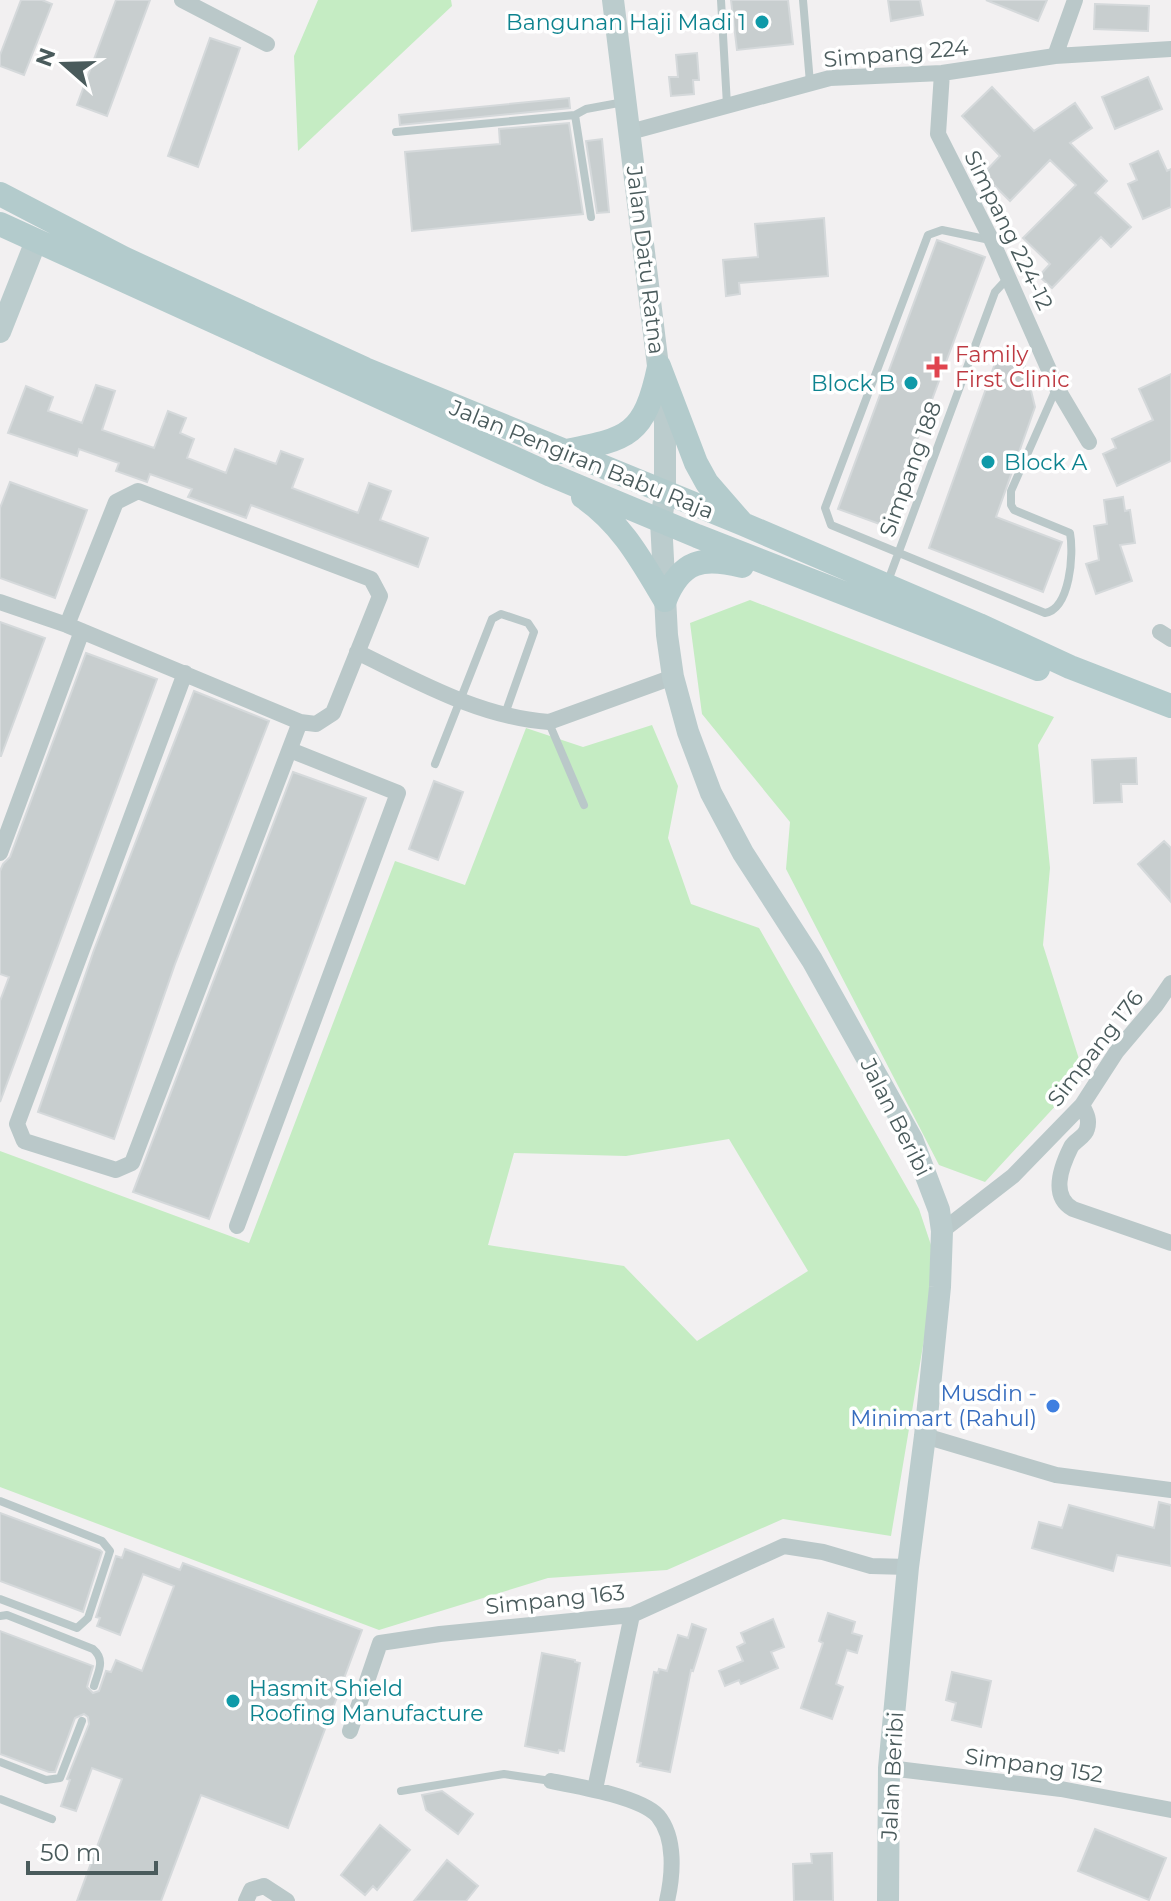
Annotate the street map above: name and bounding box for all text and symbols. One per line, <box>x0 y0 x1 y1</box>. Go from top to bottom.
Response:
place label: Bangunan Haji Madi 1 <box>506 9 746 36</box>
marker: Bangunan Haji Madi 1 <box>753 13 771 31</box>
north arrow <box>24 24 104 104</box>
street label: Simpang 224 <box>822 34 970 73</box>
text: N <box>30 44 61 70</box>
street label: Simpang 224-12 <box>958 146 1059 314</box>
street label: Jalan Datu Ratna <box>620 163 670 356</box>
place label: Family First Clinic <box>955 341 1070 393</box>
marker: Family First Clinic <box>926 356 948 378</box>
place label: Block B <box>811 370 895 397</box>
marker: Block B <box>902 374 920 392</box>
street label: Jalan Pengiran Babu Raja <box>445 394 718 525</box>
street label: Simpang 188 <box>873 398 947 541</box>
place label: Block A <box>1004 449 1087 476</box>
marker: Block A <box>979 453 997 471</box>
street label: Simpang 176 <box>1042 985 1149 1112</box>
street label: Jalan Beribi <box>854 1053 937 1181</box>
place label: Musdin - Minimart (Rahul) <box>850 1380 1037 1432</box>
marker: Musdin - Minimart (Rahul) <box>1044 1397 1062 1415</box>
street label: Simpang 163 <box>484 1579 626 1620</box>
place label: Hasmit Shield Roofing Manufacture <box>249 1675 484 1727</box>
marker: Hasmit Shield Roofing Manufacture <box>224 1692 242 1710</box>
street label: Jalan Beribi <box>876 1711 909 1842</box>
street label: Simpang 152 <box>963 1742 1105 1789</box>
scale bar <box>28 1825 156 1875</box>
text: 50 m <box>40 1838 101 1867</box>

